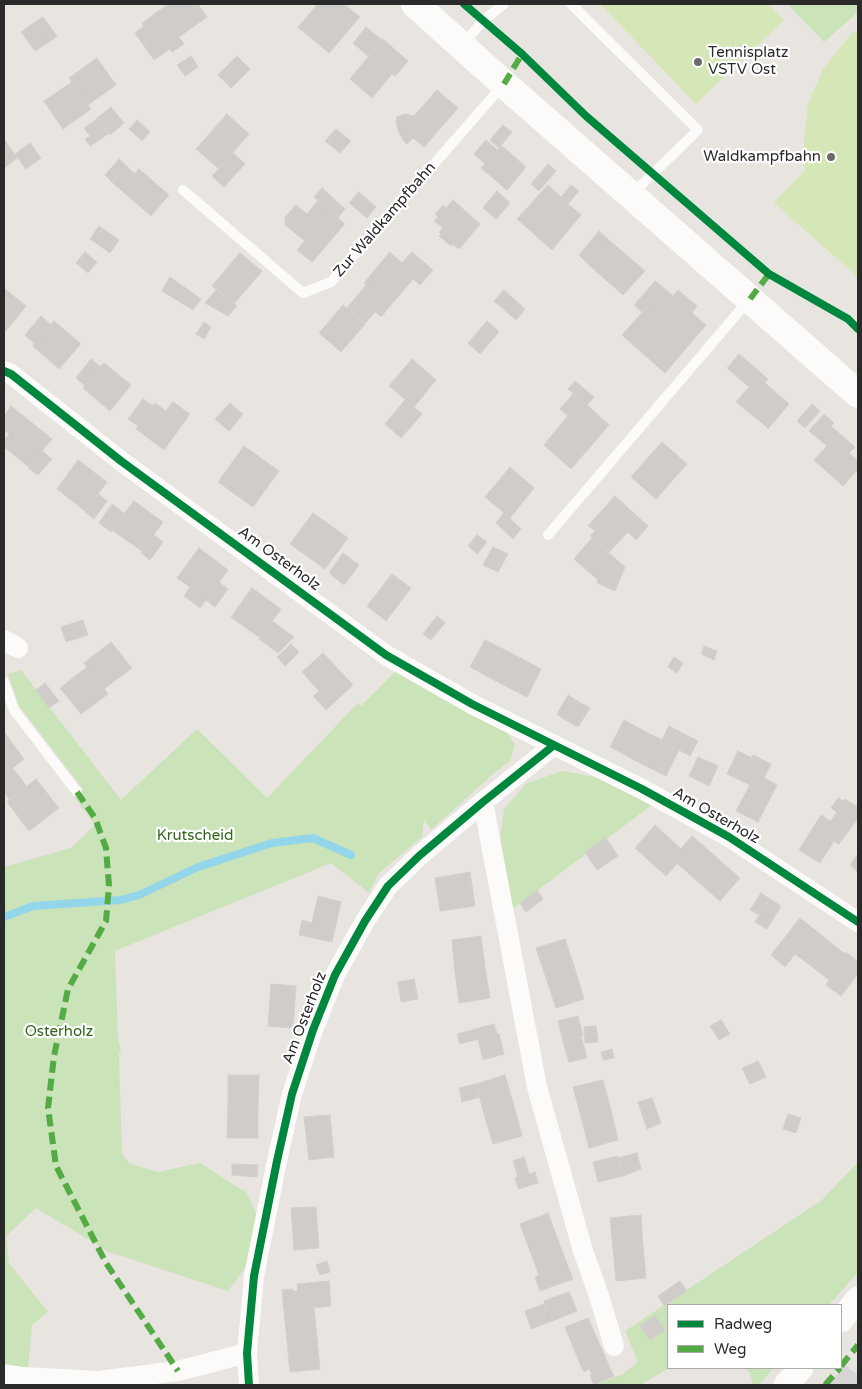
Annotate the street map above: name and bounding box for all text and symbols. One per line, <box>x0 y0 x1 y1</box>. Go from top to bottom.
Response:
place label: Tennisplatz VSTV Ost <box>708 44 789 79</box>
marker: Tennisplatz VSTV Ost <box>692 56 704 68</box>
place label: Waldkampfbahn <box>703 148 821 166</box>
marker: Waldkampfbahn <box>825 151 837 163</box>
street label: Zur Waldkampfbahn <box>330 159 440 281</box>
street label: Am Osterholz <box>234 523 324 595</box>
street label: Am Osterholz <box>669 784 763 848</box>
park label: Krutscheid <box>157 827 233 845</box>
street label: Am Osterholz <box>279 969 331 1067</box>
park label: Osterholz <box>25 1023 93 1041</box>
legend <box>667 1304 842 1369</box>
text: Radweg <box>714 1315 772 1333</box>
text: Weg <box>714 1340 746 1358</box>

